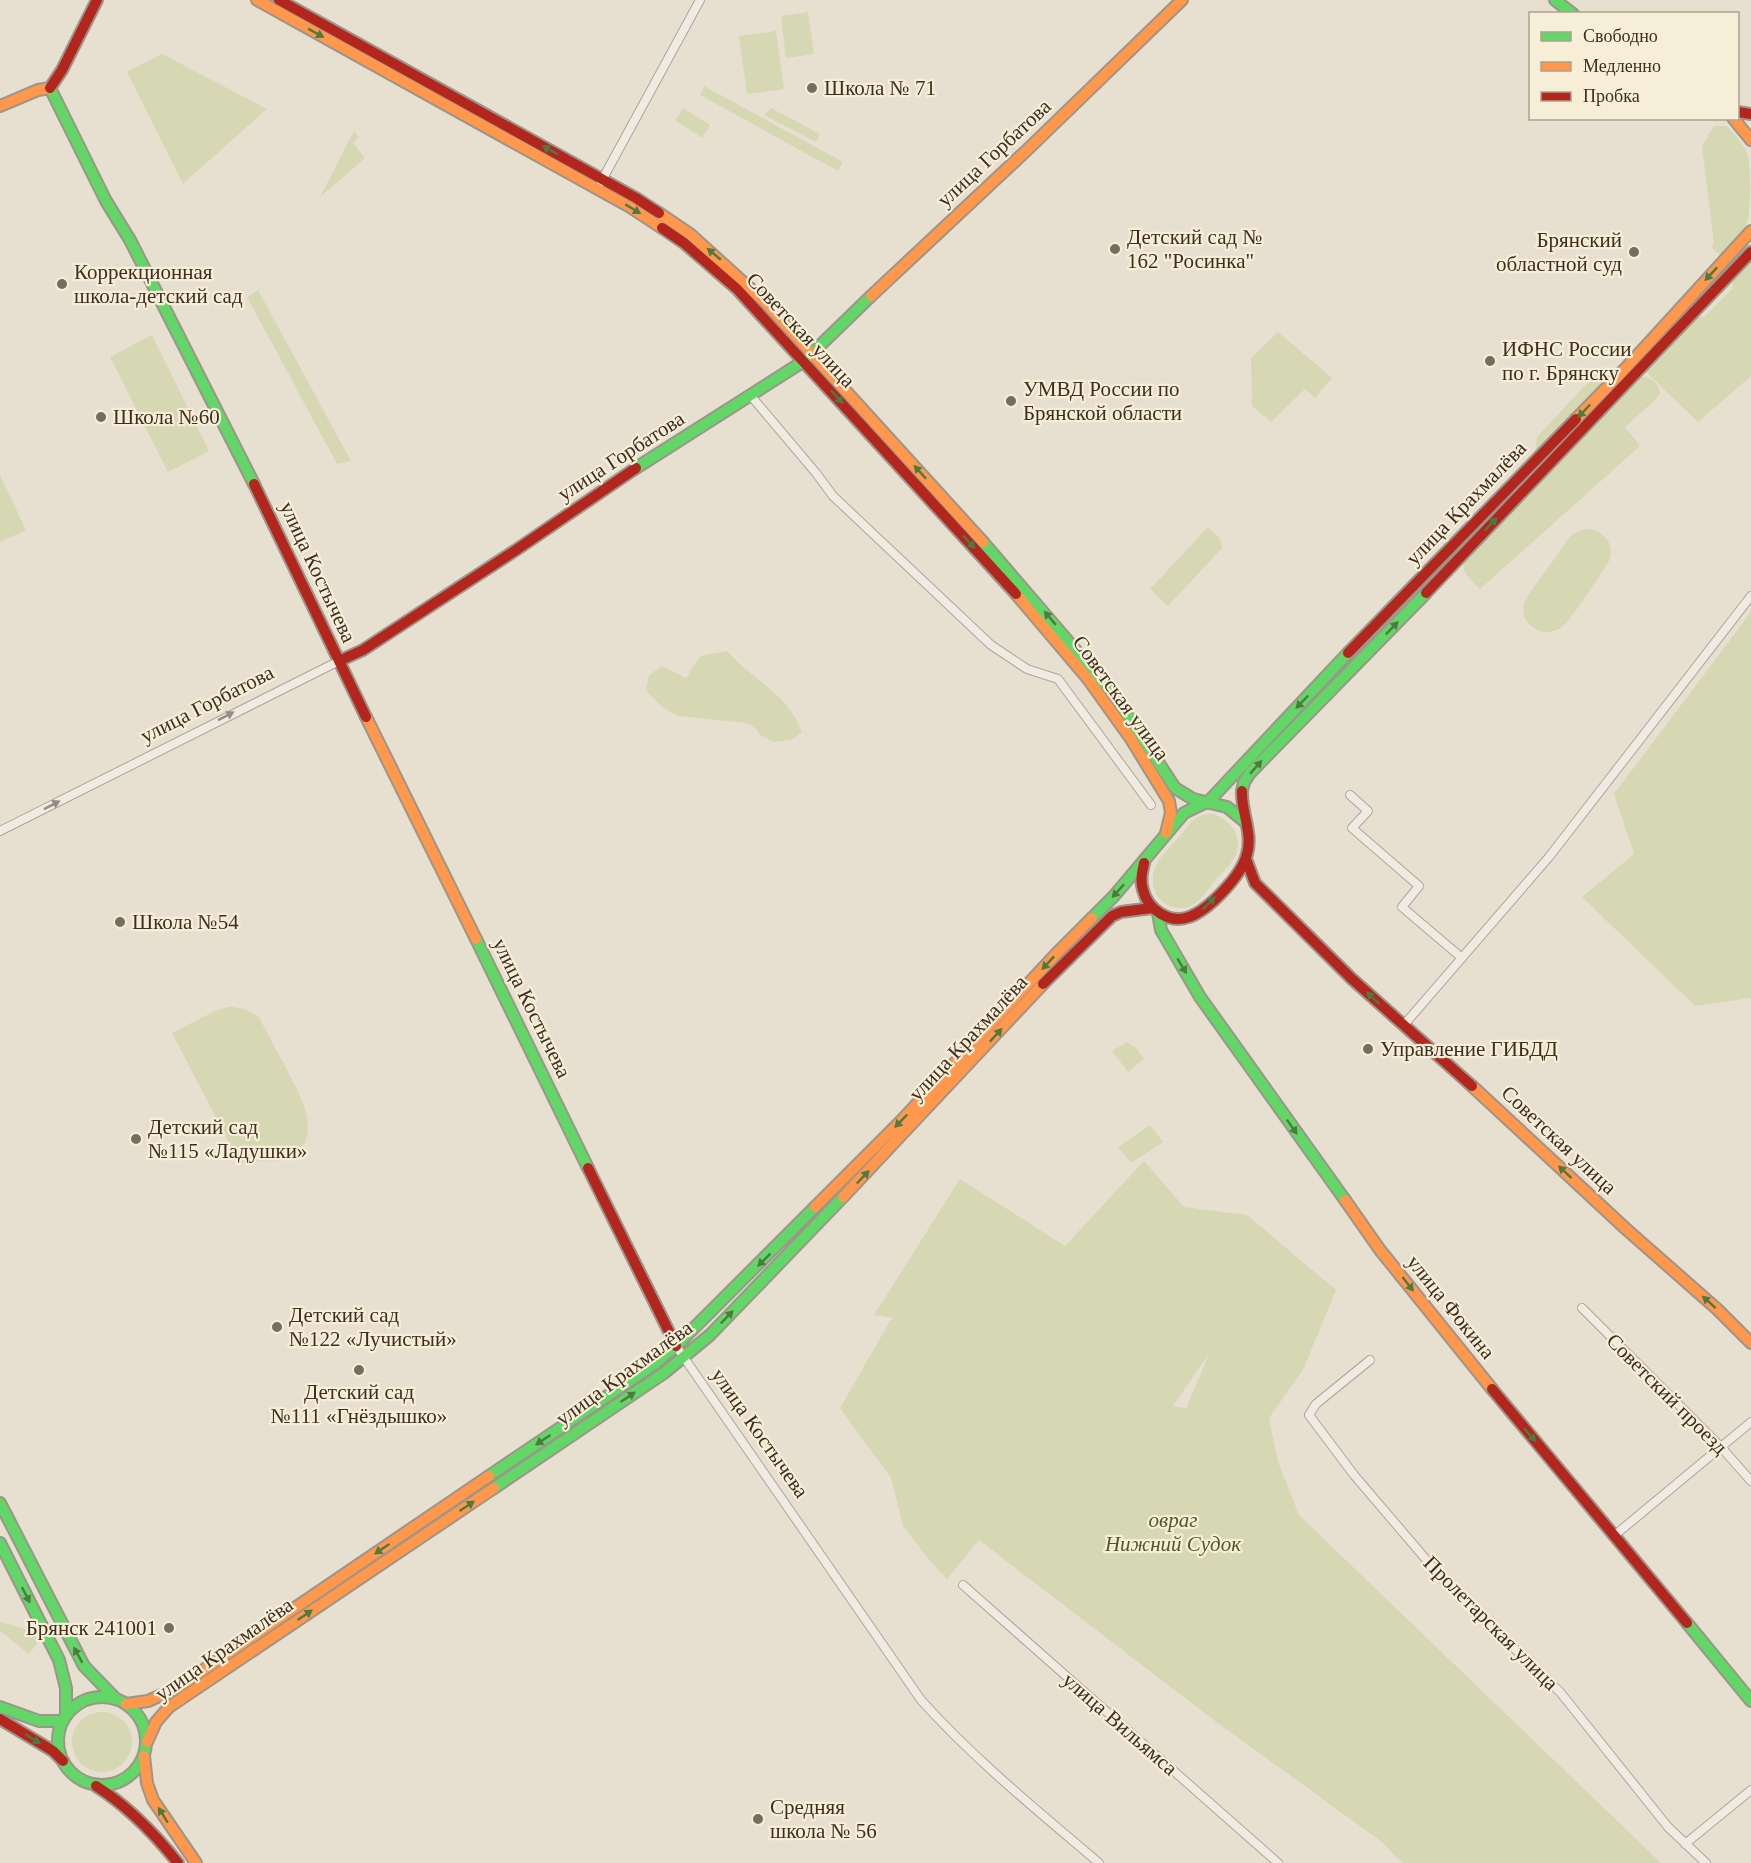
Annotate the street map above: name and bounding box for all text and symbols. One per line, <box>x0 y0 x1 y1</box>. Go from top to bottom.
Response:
legend <box>1529 12 1739 120</box>
text: Свободно <box>1583 26 1658 46</box>
one-way arrow <box>308 27 324 38</box>
text: Медленно <box>1583 56 1661 76</box>
place label: Школа № 71 <box>824 76 936 100</box>
marker: Школа № 71 <box>805 81 819 95</box>
text: Пробка <box>1583 86 1640 106</box>
street label: улица Горбатова <box>932 94 1056 212</box>
one-way arrow <box>541 145 558 155</box>
one-way arrow <box>625 204 642 214</box>
place label: Детский сад № 162 "Росинка" <box>1127 225 1262 273</box>
place label: Брянский областной суд <box>1496 228 1622 276</box>
marker: Детский сад № 162 "Росинка" <box>1108 242 1122 256</box>
marker: Брянский областной суд <box>1627 245 1641 259</box>
one-way arrow <box>707 248 722 261</box>
place label: Коррекционная школа-детский сад <box>74 260 243 308</box>
one-way arrow <box>1705 266 1718 281</box>
street label: Советская улица <box>742 268 861 393</box>
marker: Коррекционная школа-детский сад <box>55 277 69 291</box>
place label: ИФНС России по г. Брянску <box>1502 337 1631 385</box>
marker: ИФНС России по г. Брянску <box>1483 354 1497 368</box>
place label: УМВД России по Брянской области <box>1023 377 1182 425</box>
one-way arrow <box>830 389 843 404</box>
marker: УМВД России по Брянской области <box>1004 394 1018 408</box>
one-way arrow <box>1577 403 1591 417</box>
place label: Школа №60 <box>113 405 220 429</box>
street label: улица Горбатова <box>553 406 689 506</box>
marker: Школа №60 <box>94 410 108 424</box>
street label: улица Крахмалёва <box>1401 436 1532 570</box>
one-way arrow <box>914 465 927 480</box>
street label: улица Костычева <box>275 498 361 647</box>
one-way arrow <box>1484 518 1498 532</box>
one-way arrow <box>962 534 976 549</box>
one-way arrow <box>1044 611 1057 626</box>
one-way arrow <box>1384 621 1398 635</box>
street label: Советская улица <box>1068 631 1175 766</box>
street label: улица Горбатова <box>136 660 278 748</box>
one-way arrow <box>1295 694 1309 709</box>
one-way arrow <box>217 711 234 721</box>
one-way arrow <box>1249 760 1263 775</box>
one-way arrow <box>44 800 61 809</box>
one-way arrow <box>1112 883 1125 898</box>
one-way arrow <box>1202 897 1216 911</box>
place label: Школа №54 <box>132 910 239 934</box>
marker: Школа №54 <box>113 915 127 929</box>
street label: улица Костычева <box>488 934 577 1082</box>
one-way arrow <box>1041 955 1055 970</box>
one-way arrow <box>1176 958 1187 974</box>
street label: улица Крахмалёва <box>904 970 1033 1106</box>
one-way arrow <box>1367 992 1381 1006</box>
one-way arrow <box>989 1029 1003 1043</box>
place label: Управление ГИБДД <box>1380 1037 1558 1061</box>
marker: Управление ГИБДД <box>1361 1042 1375 1056</box>
street label: Советская улица <box>1497 1081 1622 1200</box>
one-way arrow <box>894 1113 908 1128</box>
place label: Детский сад №115 «Ладушки» <box>148 1115 307 1163</box>
one-way arrow <box>1286 1119 1297 1135</box>
marker: Детский сад №115 «Ладушки» <box>129 1132 143 1146</box>
one-way arrow <box>1558 1165 1572 1179</box>
one-way arrow <box>856 1170 870 1185</box>
street label: улица Фокина <box>1402 1250 1500 1364</box>
one-way arrow <box>758 1252 772 1266</box>
one-way arrow <box>1401 1276 1414 1292</box>
one-way arrow <box>1702 1295 1717 1309</box>
place label: Детский сад №122 «Лучистый» <box>289 1303 457 1351</box>
one-way arrow <box>720 1311 734 1325</box>
street label: улица Крахмалёва <box>551 1315 697 1431</box>
marker: Детский сад №122 «Лучистый» <box>270 1320 284 1334</box>
street label: Советский проезд <box>1602 1329 1733 1460</box>
marker: Детский сад №111 «Гнёздышко» <box>352 1363 366 1377</box>
street label: улица Костычева <box>706 1364 814 1503</box>
place label: Детский сад №111 «Гнёздышко» <box>271 1380 447 1428</box>
one-way arrow <box>620 1391 636 1403</box>
one-way arrow <box>1524 1427 1537 1443</box>
one-way arrow <box>536 1434 552 1446</box>
one-way arrow <box>458 1501 475 1512</box>
park label: овраг Нижний Судок <box>1104 1508 1241 1556</box>
one-way arrow <box>374 1543 390 1555</box>
street label: Пролетарская улица <box>1419 1551 1564 1696</box>
one-way arrow <box>22 1587 31 1604</box>
street label: улица Крахмалёва <box>150 1592 298 1706</box>
one-way arrow <box>297 1610 313 1621</box>
place label: Брянск 241001 <box>26 1616 157 1640</box>
marker: Брянск 241001 <box>162 1621 176 1635</box>
one-way arrow <box>73 1647 83 1664</box>
street label: улица Вильямса <box>1058 1668 1183 1781</box>
one-way arrow <box>25 1733 41 1744</box>
place label: Средняя школа № 56 <box>770 1795 877 1843</box>
one-way arrow <box>157 1807 168 1823</box>
marker: Средняя школа № 56 <box>751 1812 765 1826</box>

